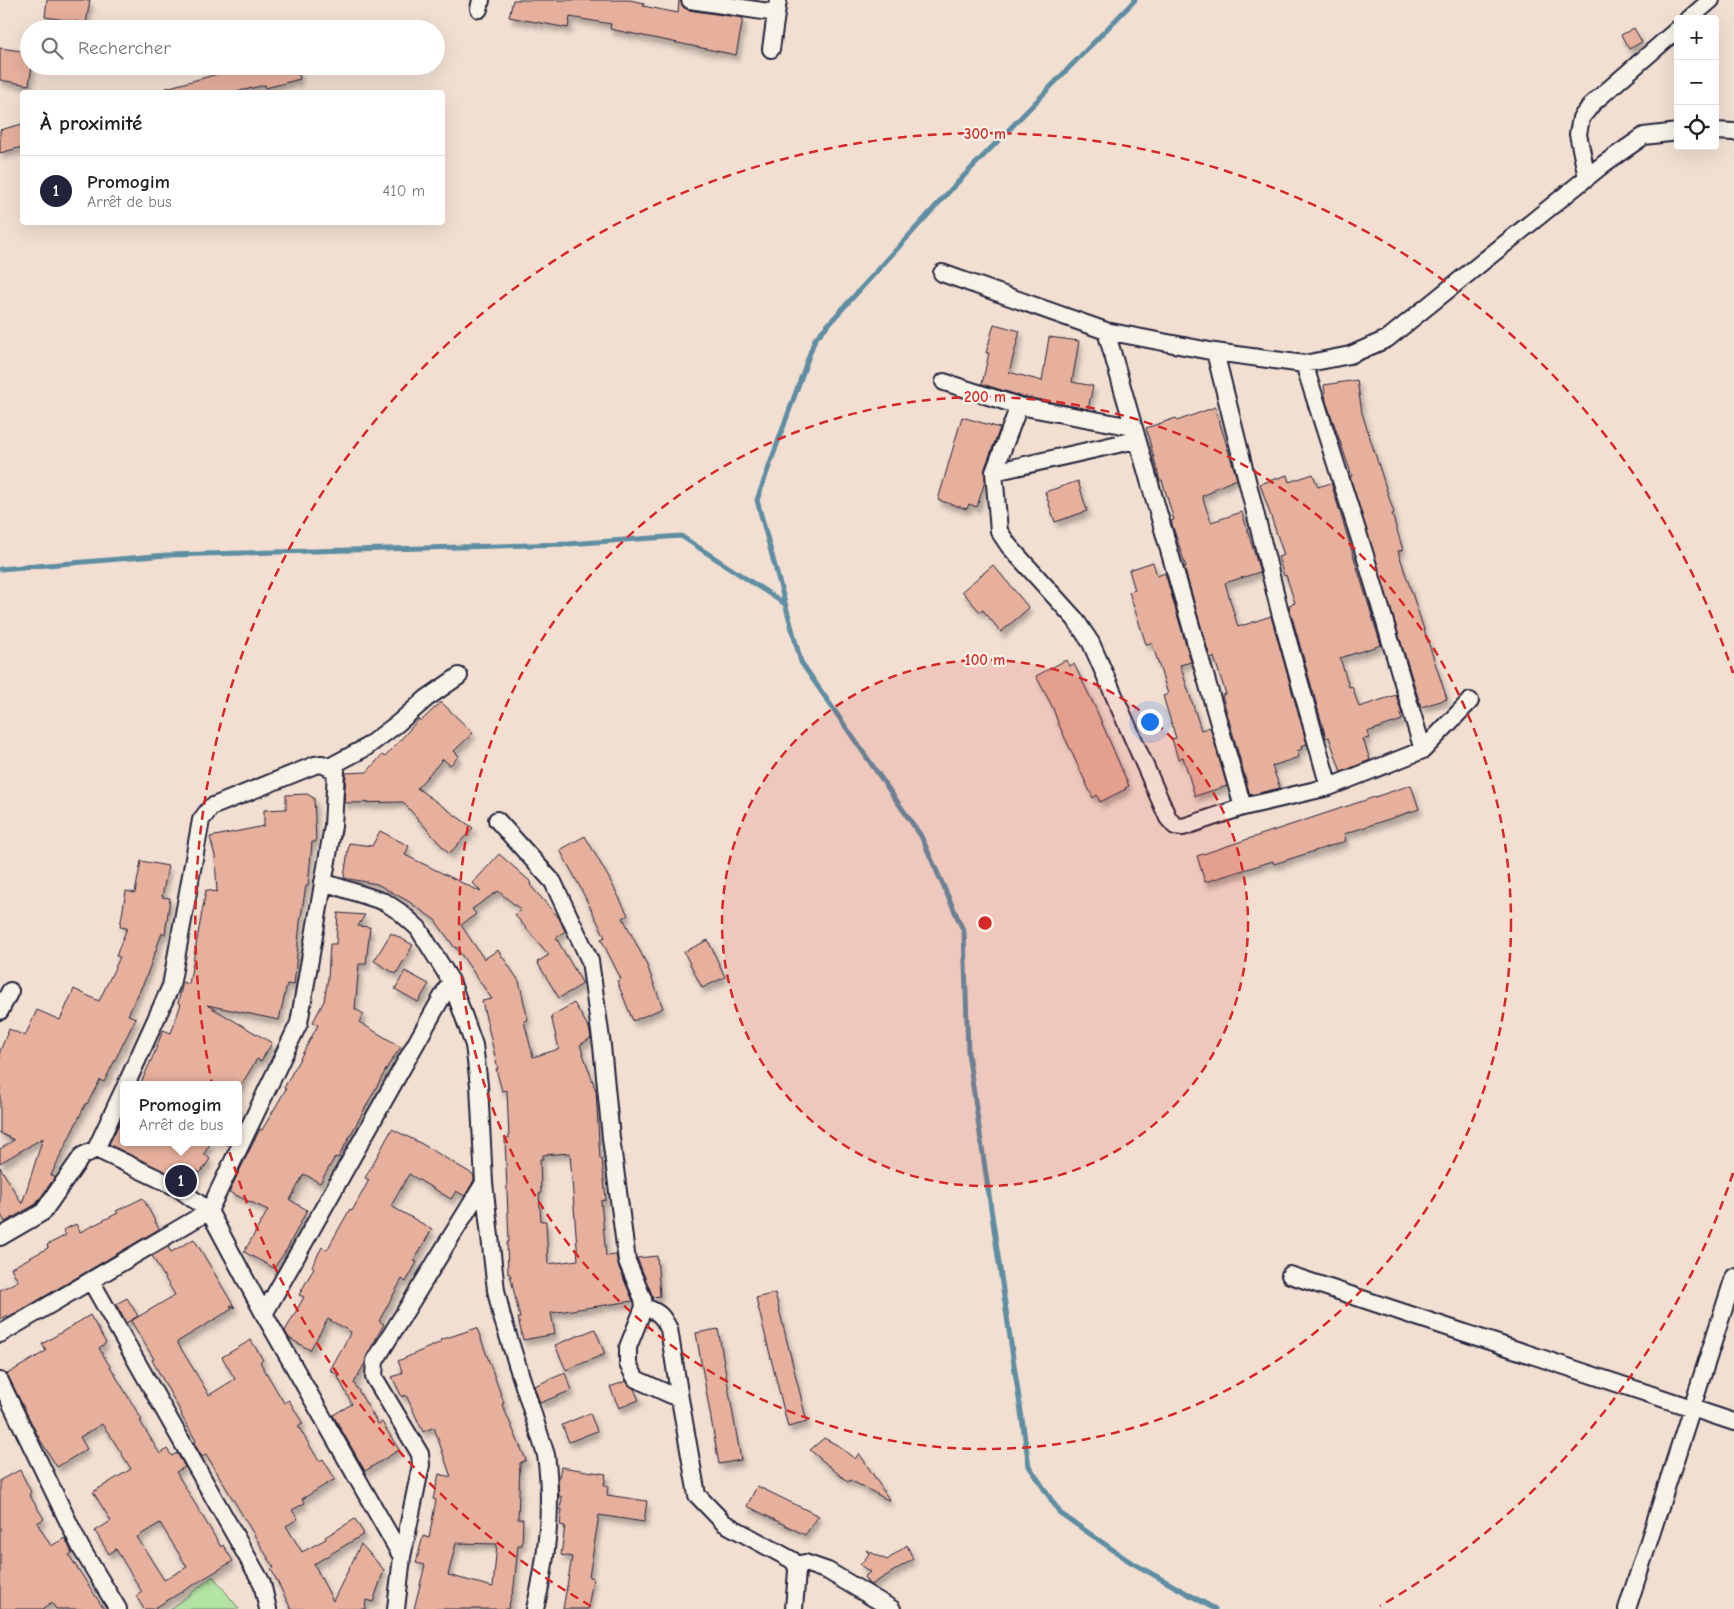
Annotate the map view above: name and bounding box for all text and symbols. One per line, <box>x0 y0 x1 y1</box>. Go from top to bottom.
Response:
map controls <box>1674 15 1719 150</box>
button: + <box>1674 15 1719 60</box>
search box <box>20 20 445 75</box>
icon: search <box>38 34 66 62</box>
text: Rechercher <box>78 37 171 59</box>
button: − <box>1674 60 1719 105</box>
button: locate <box>1674 105 1719 150</box>
text: À proximité <box>40 111 142 135</box>
text: 300 m <box>964 125 1006 143</box>
text: Promogim <box>87 171 170 193</box>
text: 1 <box>53 182 59 200</box>
text: 410 m <box>383 182 425 200</box>
text: Arrêt de bus <box>87 193 172 211</box>
text: 200 m <box>964 388 1006 406</box>
text: 100 m <box>965 651 1005 669</box>
your location <box>1137 709 1163 735</box>
centre of rings <box>976 914 994 932</box>
popup <box>120 1081 242 1146</box>
text: Promogim <box>139 1094 221 1116</box>
text: Arrêt de bus <box>139 1116 223 1134</box>
pin: 1 <box>165 1162 197 1200</box>

